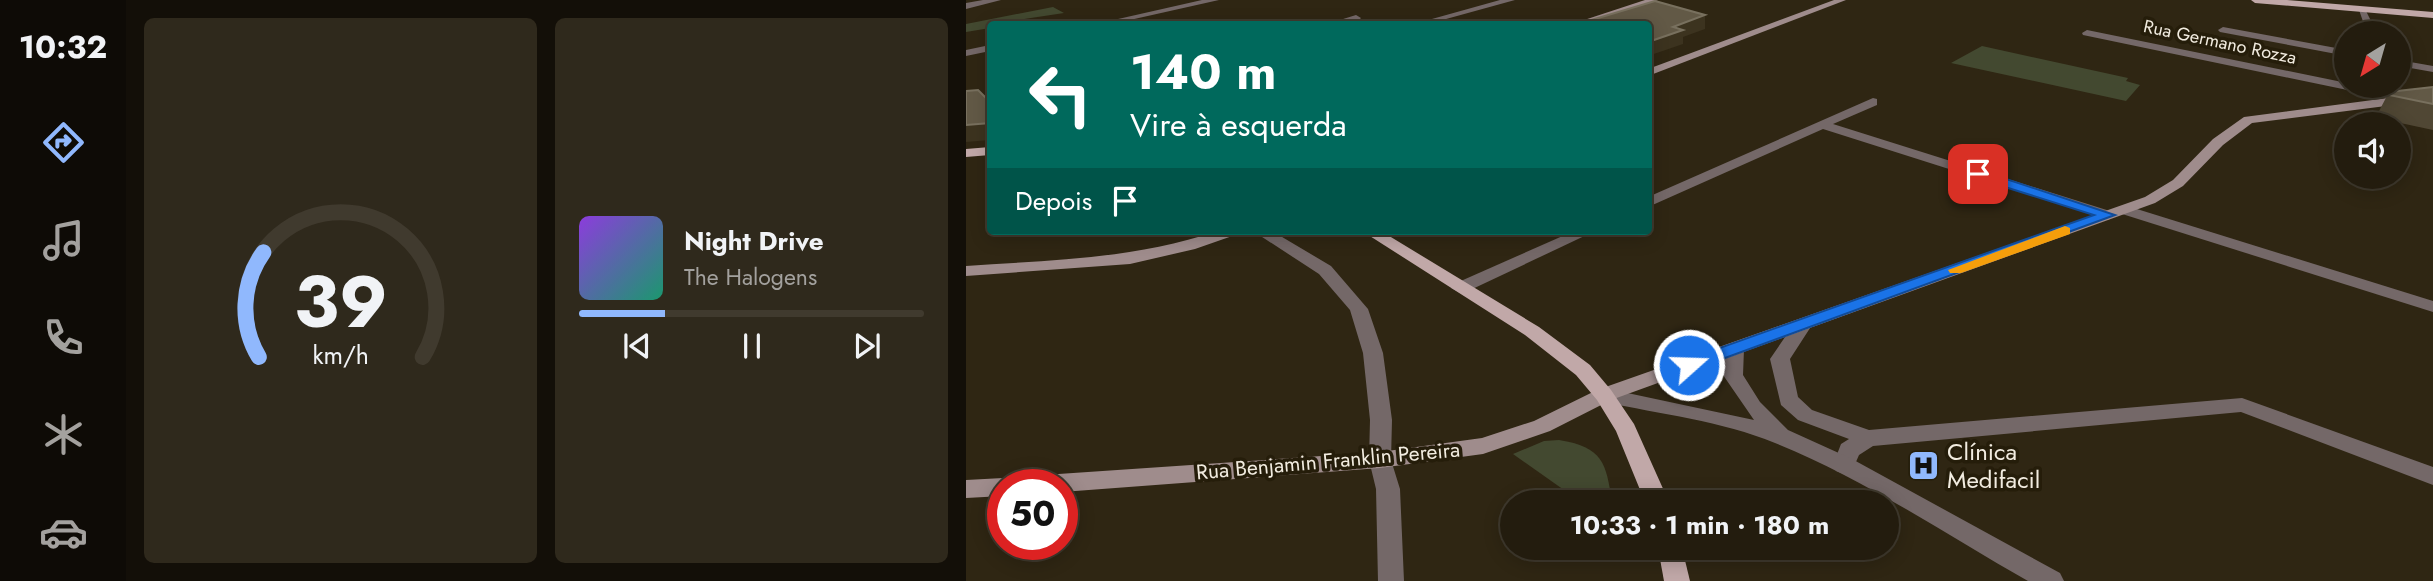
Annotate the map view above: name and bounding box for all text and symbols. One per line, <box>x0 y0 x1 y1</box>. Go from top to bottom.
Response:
street label: Rua Germano Rozza <box>2141 13 2299 71</box>
north arrow <box>2334 21 2412 98</box>
map controls <box>2334 21 2411 189</box>
text: 10:32 <box>19 24 107 70</box>
text: 140 m <box>1130 37 1276 107</box>
icon: left <box>1015 49 1106 140</box>
text: Vire à esquerda <box>1130 102 1347 148</box>
button: sound <box>2334 112 2411 189</box>
icon: directions <box>39 118 88 167</box>
pin <box>1948 144 2008 204</box>
icon: arrive <box>1959 155 1997 193</box>
text: Depois <box>1015 182 1092 220</box>
icon: arrive <box>1106 182 1144 220</box>
icon: music <box>39 216 88 265</box>
text: Night Drive <box>684 222 824 260</box>
text: 39 <box>294 249 387 354</box>
text: The Halogens <box>684 260 817 294</box>
icon: phone <box>39 313 88 362</box>
icon: previous <box>618 327 656 365</box>
icon: pause <box>733 327 771 365</box>
icon: next <box>848 327 886 365</box>
position arrow <box>1652 328 1726 402</box>
text: km/h <box>312 336 369 372</box>
icon: climate <box>39 410 88 459</box>
place label: Clínica Medifacil <box>1947 434 2040 497</box>
street label: Rua Benjamin Franklin Pereira <box>1195 435 1461 487</box>
hospital icon: Clínica Medifacil <box>1907 449 1941 483</box>
speed limit sign: 50 <box>987 469 1078 560</box>
text: 10:33 · 1 min · 180 m <box>1570 506 1829 544</box>
icon: car <box>39 508 88 557</box>

